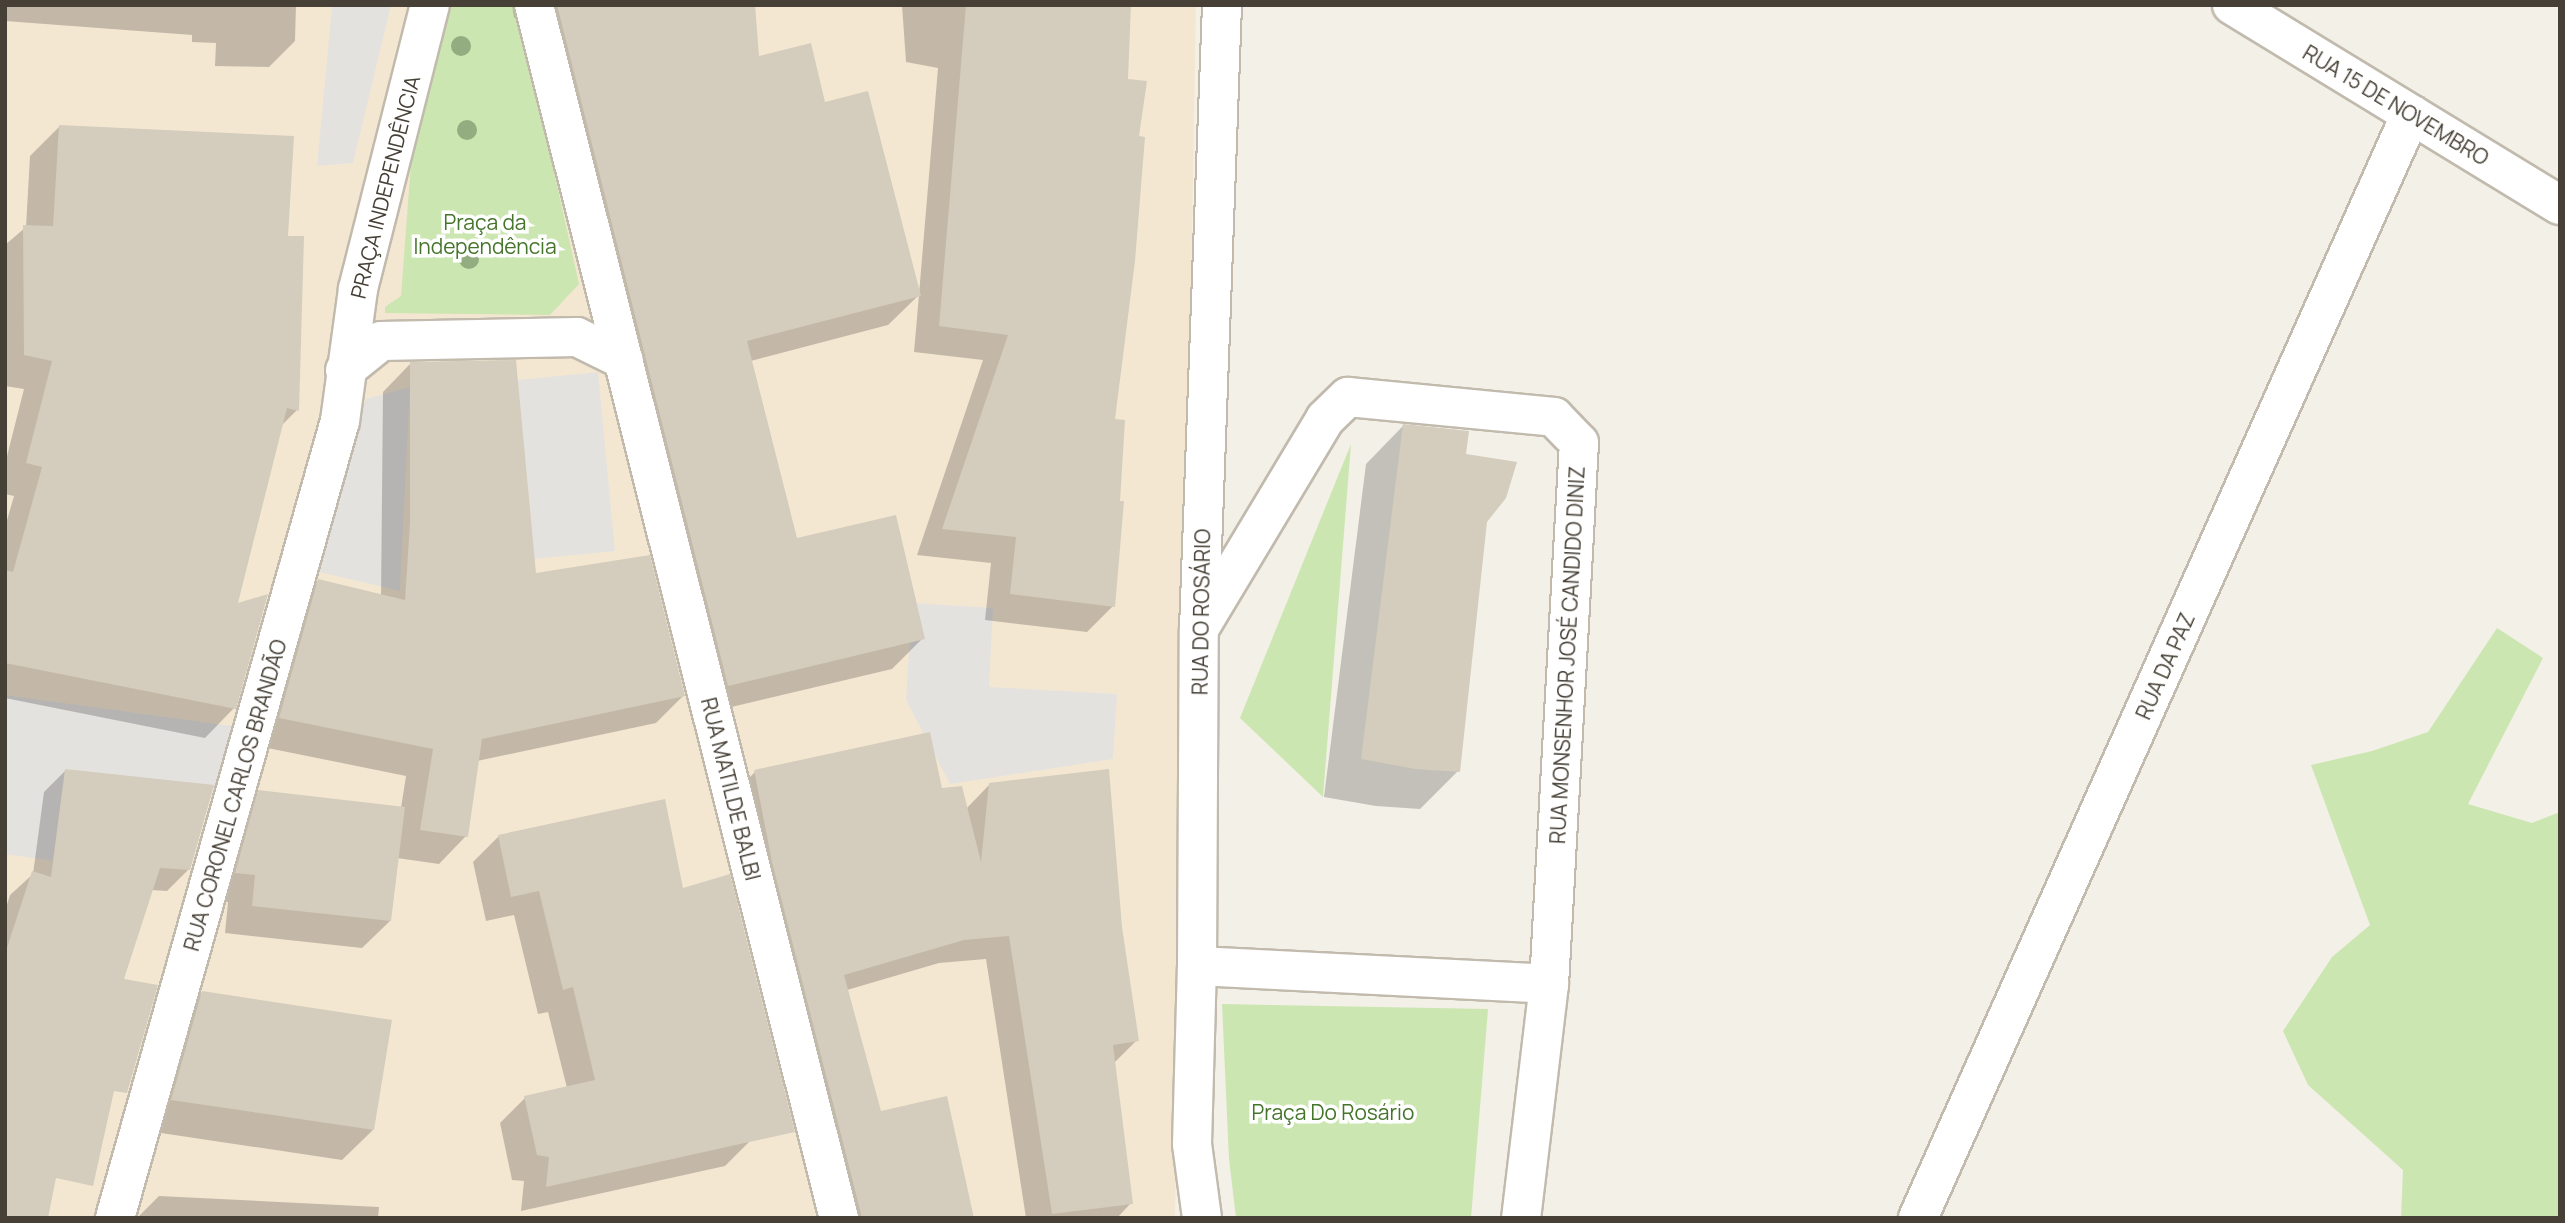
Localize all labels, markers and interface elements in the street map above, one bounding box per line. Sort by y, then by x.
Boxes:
street label: RUA 15 DE NOVEMBRO [2299,40,2493,170]
street label: PRAÇA INDEPENDÊNCIA [345,73,425,301]
park label: Praça da Independência [413,209,557,259]
street label: RUA MONSENHOR JOSÉ CANDIDO DINIZ [1545,465,1589,845]
street label: RUA DO ROSÁRIO [1187,529,1215,695]
street label: RUA DA PAZ [2130,609,2200,723]
street label: RUA CORONEL CARLOS BRANDÃO [178,636,292,954]
street label: RUA MATILDE BALBI [696,695,766,883]
park label: Praça Do Rosário [1252,1099,1414,1125]

